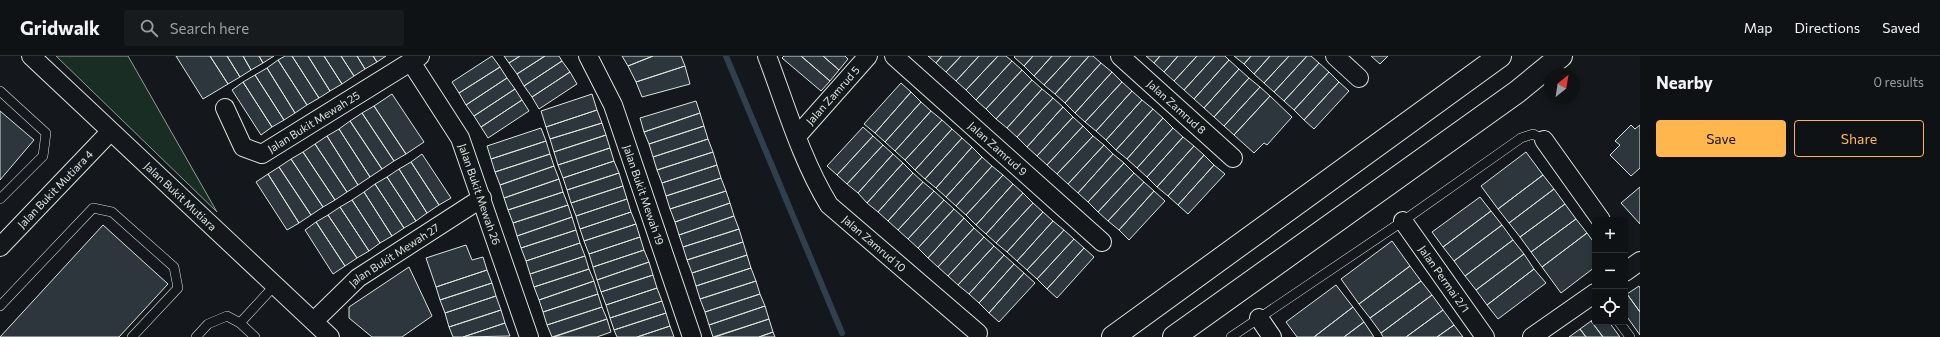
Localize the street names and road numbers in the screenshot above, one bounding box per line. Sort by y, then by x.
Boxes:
street label: Jalan Zamrud 5 [803,63,862,128]
street label: Jalan Zamrud 8 [1144,77,1209,137]
street label: Jalan Bukit Mewah 25 [265,88,362,156]
street label: Jalan Zamrud 9 [965,119,1030,178]
street label: Jalan Bukit Mewah 26 [455,142,504,247]
street label: Jalan Bukit Mewah 19 [620,143,667,247]
street label: Jalan Bukit Mutiara 4 [15,147,96,231]
street label: Jalan Bukit Mutiara [141,159,220,233]
street label: Jalan Zamrud 10 [839,212,909,274]
street label: Jalan Bukit Mewah 27 [346,220,441,290]
street label: Jalan Permai 2/1 [1415,243,1472,315]

